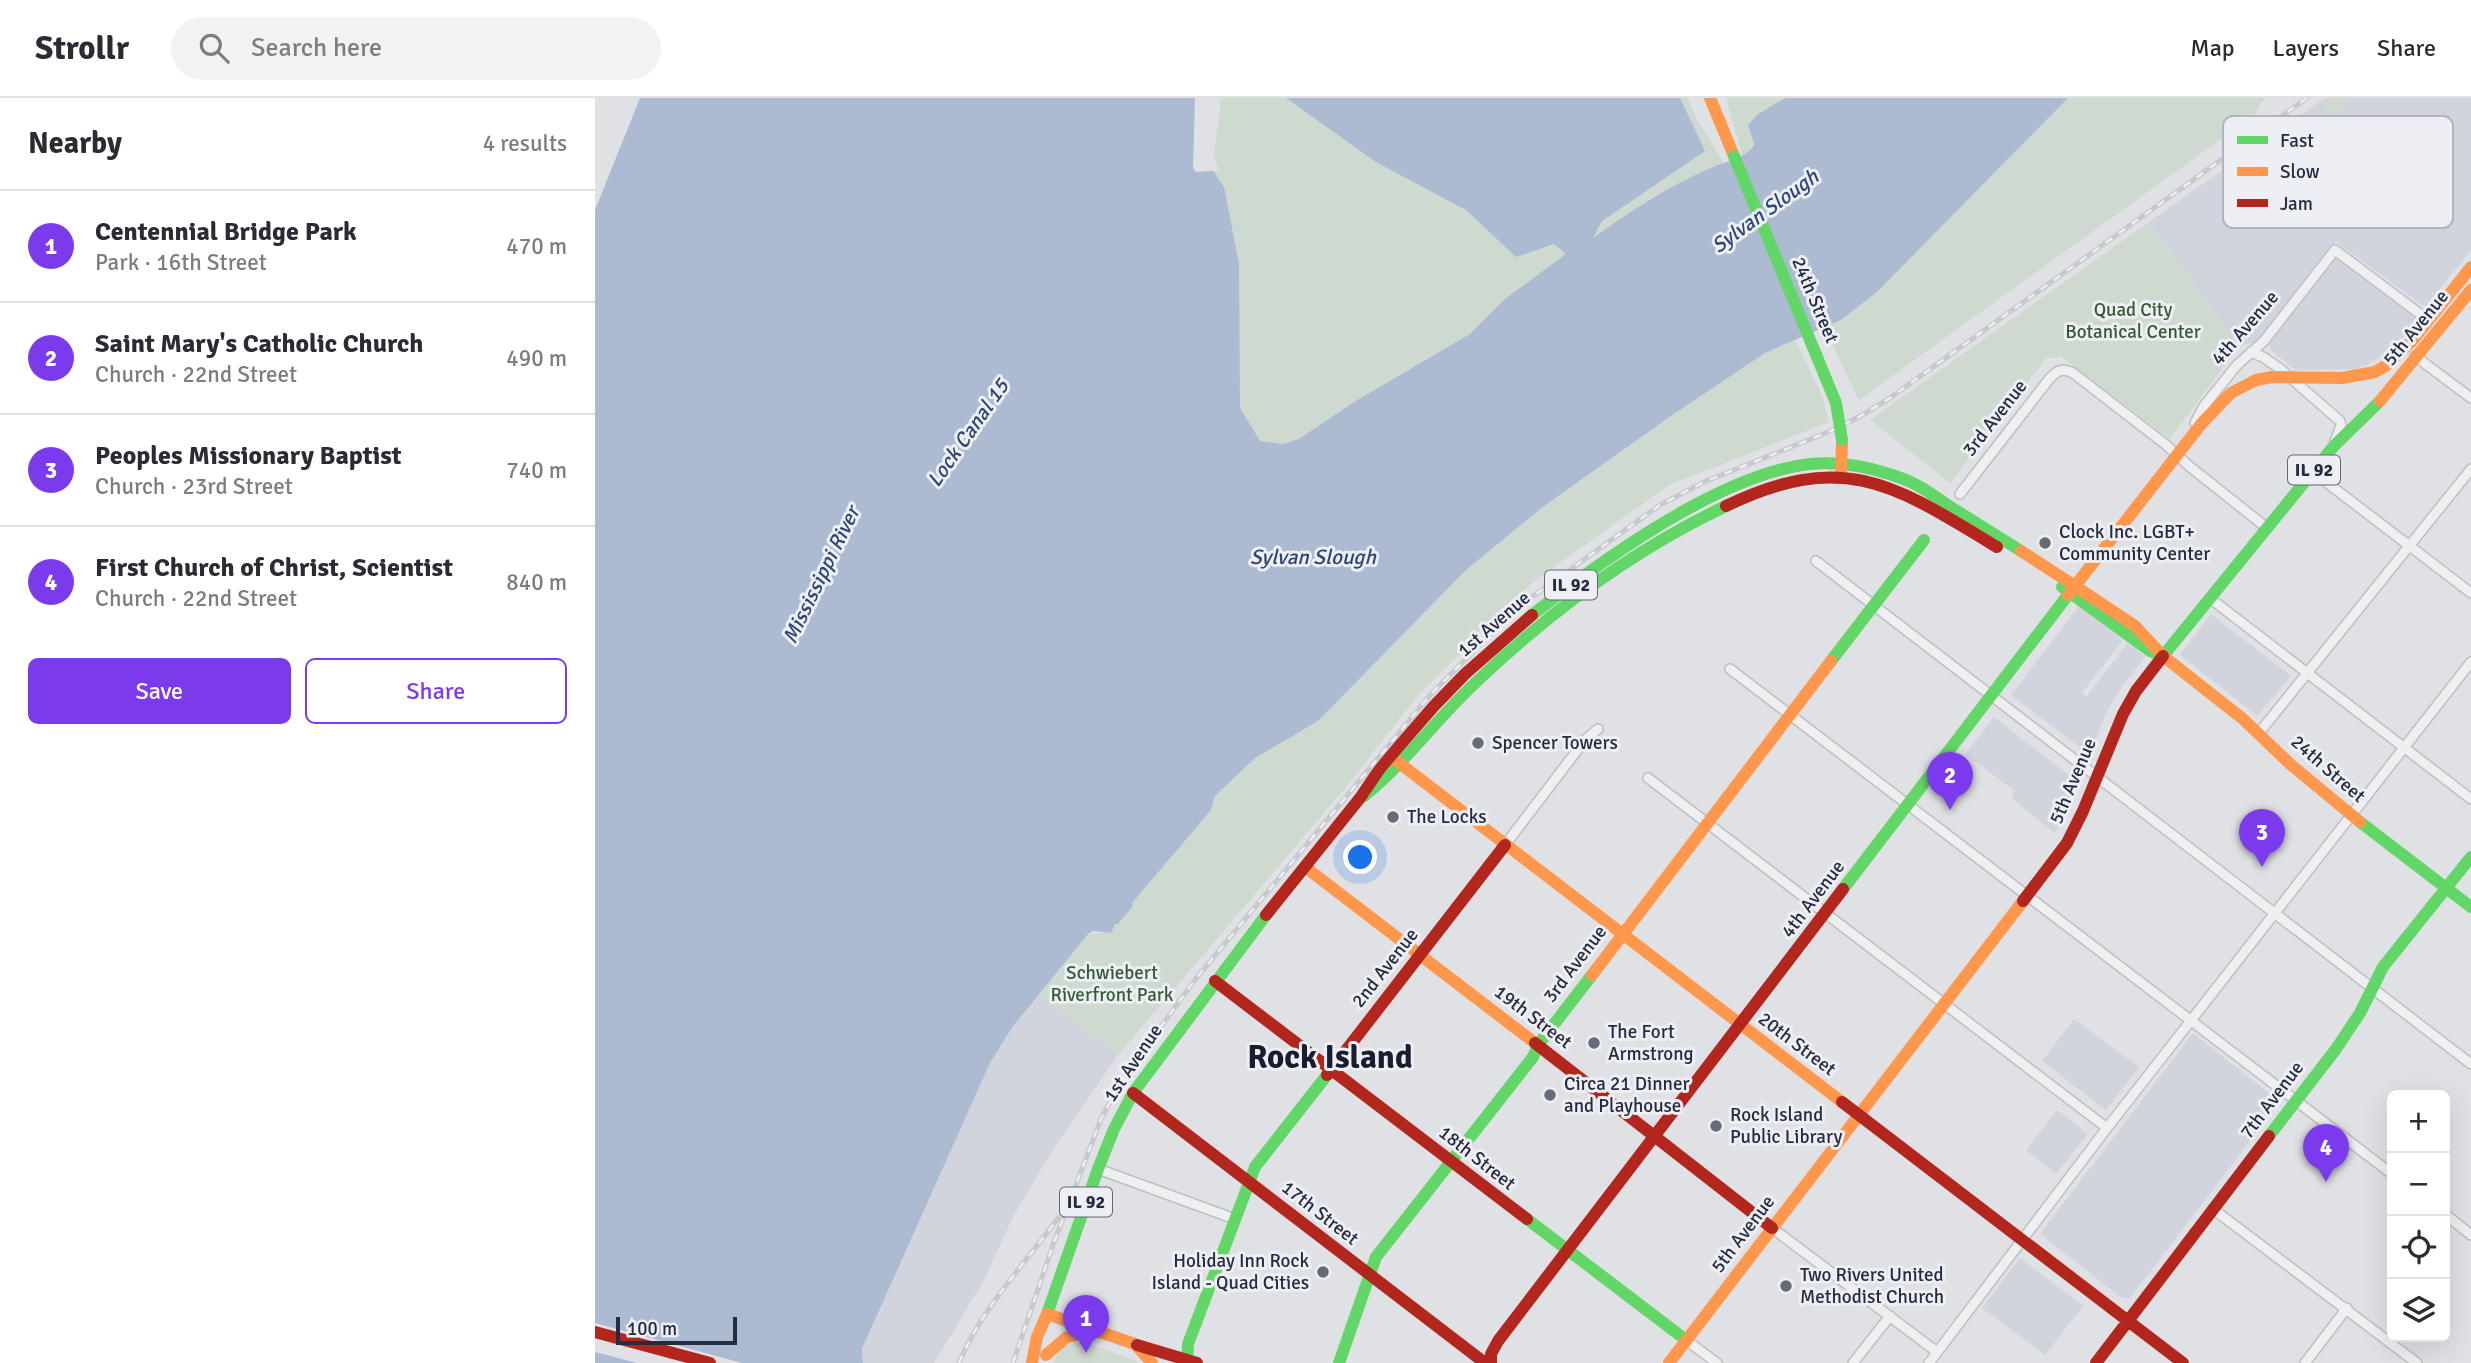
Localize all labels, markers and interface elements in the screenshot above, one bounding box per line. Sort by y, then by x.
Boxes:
search box [171,17,661,80]
text: Strollr [35,28,129,69]
icon: search [195,29,233,67]
text: Search here [251,32,382,64]
text: Map [2190,33,2235,63]
text: Layers [2273,33,2339,63]
text: Share [2377,33,2436,63]
legend [2223,116,2453,228]
text: Nearby [28,125,122,162]
text: 4 results [483,129,567,158]
text: Fast [2280,129,2314,153]
text: Slow [2280,160,2320,184]
water label: Sylvan Slough [1706,163,1824,258]
text: Jam [2280,192,2313,216]
text: Centennial Bridge Park [95,216,357,248]
text: 1 [45,232,57,261]
text: 470 m [506,232,567,261]
text: Park · 16th Street [95,248,267,277]
street label: 24th Street [1786,253,1844,347]
street label: 5th Avenue [2378,285,2454,371]
street label: 4th Avenue [2206,286,2284,370]
park label: Quad City Botanical Center [2065,298,2201,344]
text: Saint Mary's Catholic Church [95,328,423,360]
text: 2 [45,344,57,373]
text: 490 m [506,344,567,373]
text: Church · 22nd Street [95,360,297,389]
water label: Lock Canal 15 [921,373,1015,492]
street label: 3rd Avenue [1958,375,2032,461]
text: Peoples Missionary Baptist [95,440,402,472]
text: 3 [45,456,57,485]
text: 740 m [506,456,567,485]
road number: IL 92 [2288,456,2340,484]
text: Church · 23rd Street [95,472,293,501]
water label: Mississippi River [777,499,867,648]
place label: Clock Inc. LGBT+ Community Center [2059,520,2210,566]
marker: Clock Inc. LGBT+ Community Center [2037,535,2053,551]
water label: Sylvan Slough [1250,544,1376,570]
text: First Church of Christ, Scientist [95,552,453,584]
text: 4 [45,568,57,597]
text: 840 m [506,568,567,597]
road number: IL 92 [1545,570,1597,600]
text: Church · 22nd Street [95,584,297,613]
street label: 1st Avenue [1453,586,1535,662]
button: Save [28,658,291,724]
button: Share [305,658,567,724]
street label: 24th Street [2286,730,2371,808]
place label: Spencer Towers [1492,731,1618,755]
street label: 5th Avenue [2044,734,2102,828]
marker: Spencer Towers [1470,735,1486,751]
pin: 2 [1927,752,1973,810]
place label: The Locks [1407,805,1487,829]
marker: The Locks [1385,809,1401,825]
pin: 3 [2239,809,2285,867]
your location [1343,840,1377,874]
street label: 4th Avenue [1776,855,1850,943]
street label: 3rd Avenue [1538,921,1612,1007]
street label: 2nd Avenue [1347,923,1423,1013]
park label: Schwiebert Riverfront Park [1051,961,1174,1007]
street label: 19th Street [1489,980,1577,1054]
street label: 20th Street [1753,1007,1841,1081]
street label: 1st Avenue [1098,1019,1168,1107]
place label: The Fort Armstrong [1608,1020,1694,1066]
marker: The Fort Armstrong [1586,1035,1602,1051]
district label: Rock Island [1247,1037,1413,1078]
street label: 7th Avenue [2235,1056,2309,1144]
place label: Circa 21 Dinner and Playhouse [1564,1072,1689,1118]
marker: Circa 21 Dinner and Playhouse [1542,1087,1558,1103]
map controls [2387,1090,2450,1342]
button: + [2387,1090,2450,1153]
place label: Rock Island Public Library [1730,1103,1842,1149]
marker: Rock Island Public Library [1708,1118,1724,1134]
street label: 18th Street [1434,1120,1521,1196]
pin: 4 [2303,1124,2349,1182]
button: − [2387,1153,2450,1216]
street label: 17th Street [1277,1175,1364,1251]
road number: IL 92 [1060,1188,1112,1217]
street label: 5th Avenue [1706,1190,1780,1278]
button: locate [2387,1216,2450,1279]
place label: Holiday Inn Rock Island - Quad Cities [1152,1249,1309,1295]
place label: Two Rivers United Methodist Church [1800,1263,1944,1309]
marker: Holiday Inn Rock Island - Quad Cities [1315,1264,1331,1280]
marker: Two Rivers United Methodist Church [1778,1278,1794,1294]
button: layers [2387,1279,2450,1342]
pin: 1 [1063,1295,1109,1353]
scale bar [616,1314,737,1346]
text: 100 m [627,1317,677,1341]

